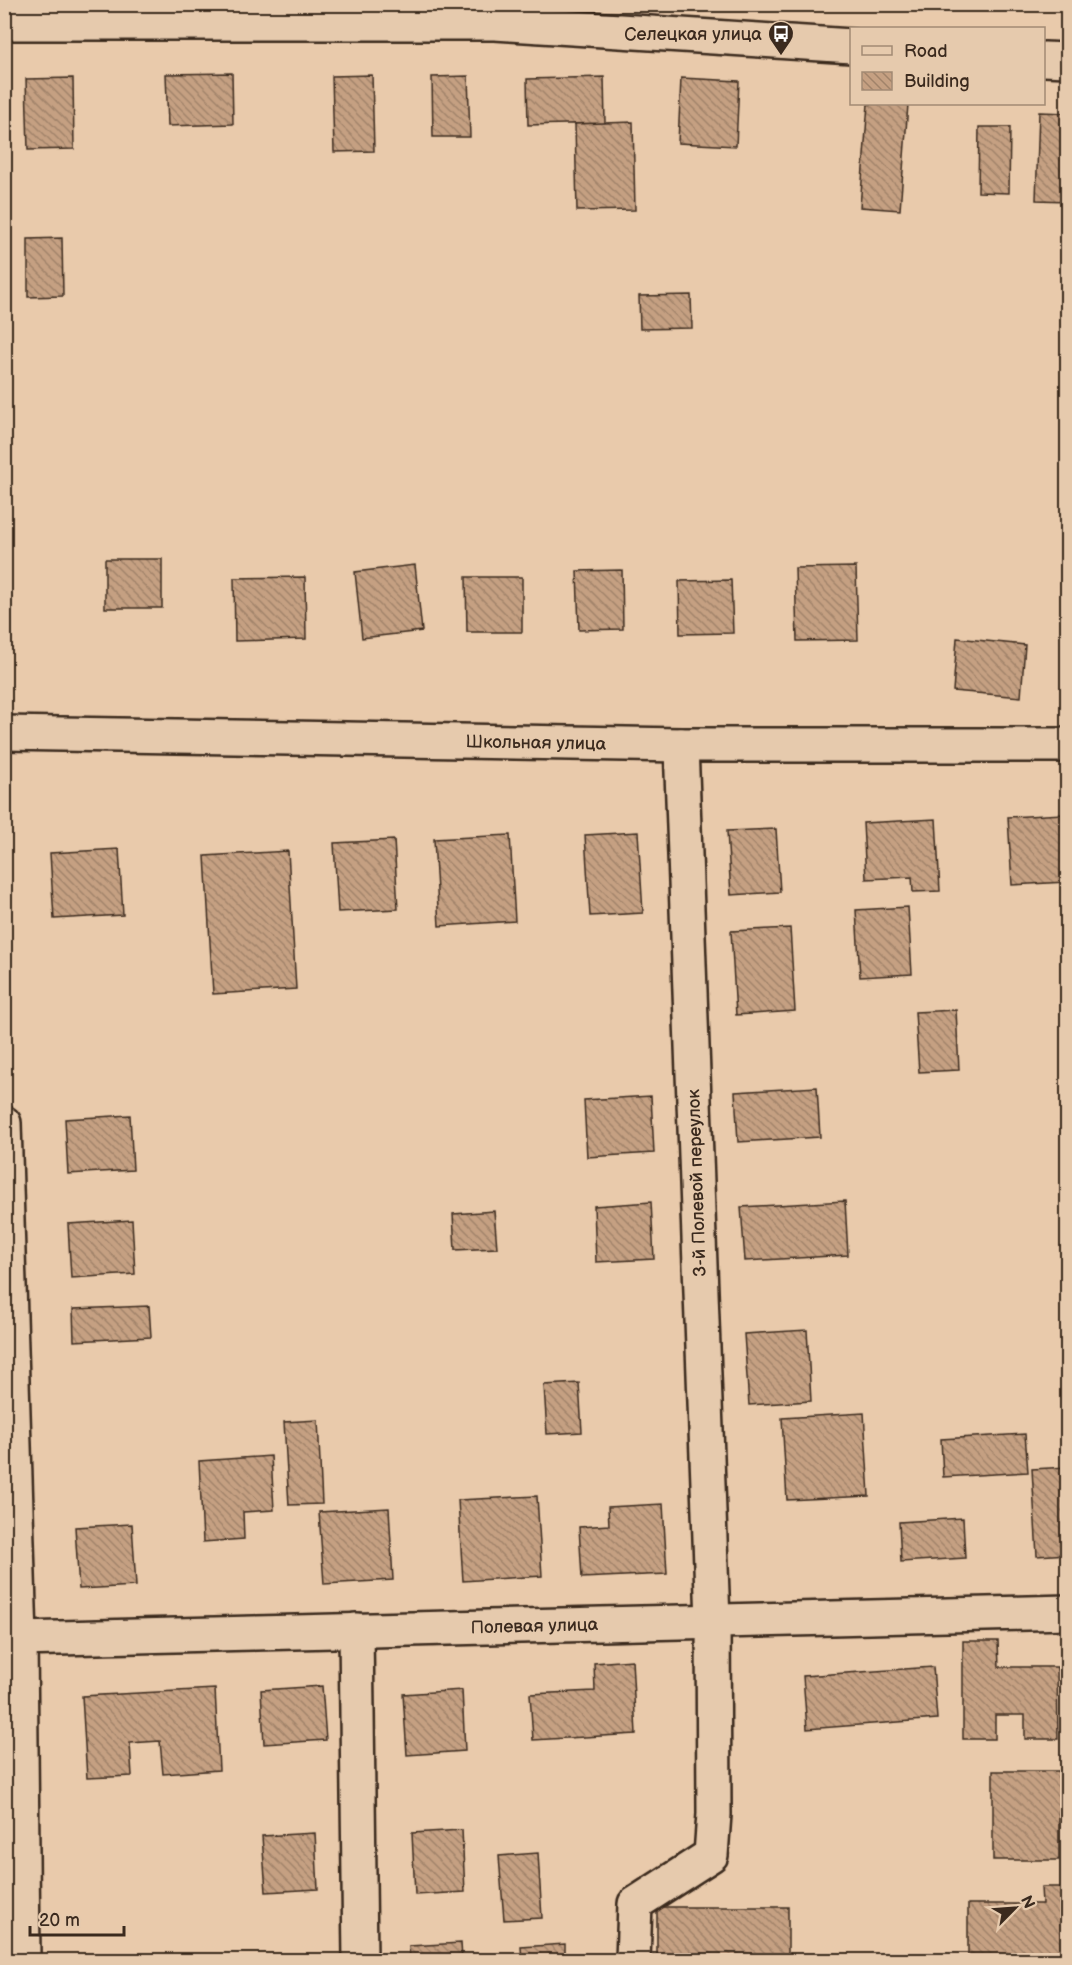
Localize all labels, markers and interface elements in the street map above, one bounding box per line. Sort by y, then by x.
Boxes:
bus stop icon: Селецкая улица [766,19,796,57]
place label: Селецкая улица [624,24,762,45]
legend [850,27,1045,105]
text: Road [904,41,948,62]
text: Building [904,71,970,92]
street label: Школьная улица [465,731,607,754]
street label: 3-й Полевой переулок [683,1088,711,1277]
street label: Полевая улица [470,1614,599,1638]
north arrow [985,1878,1045,1938]
text: N [1016,1893,1038,1912]
scale bar [30,1899,124,1937]
text: 20 m [39,1910,80,1931]

